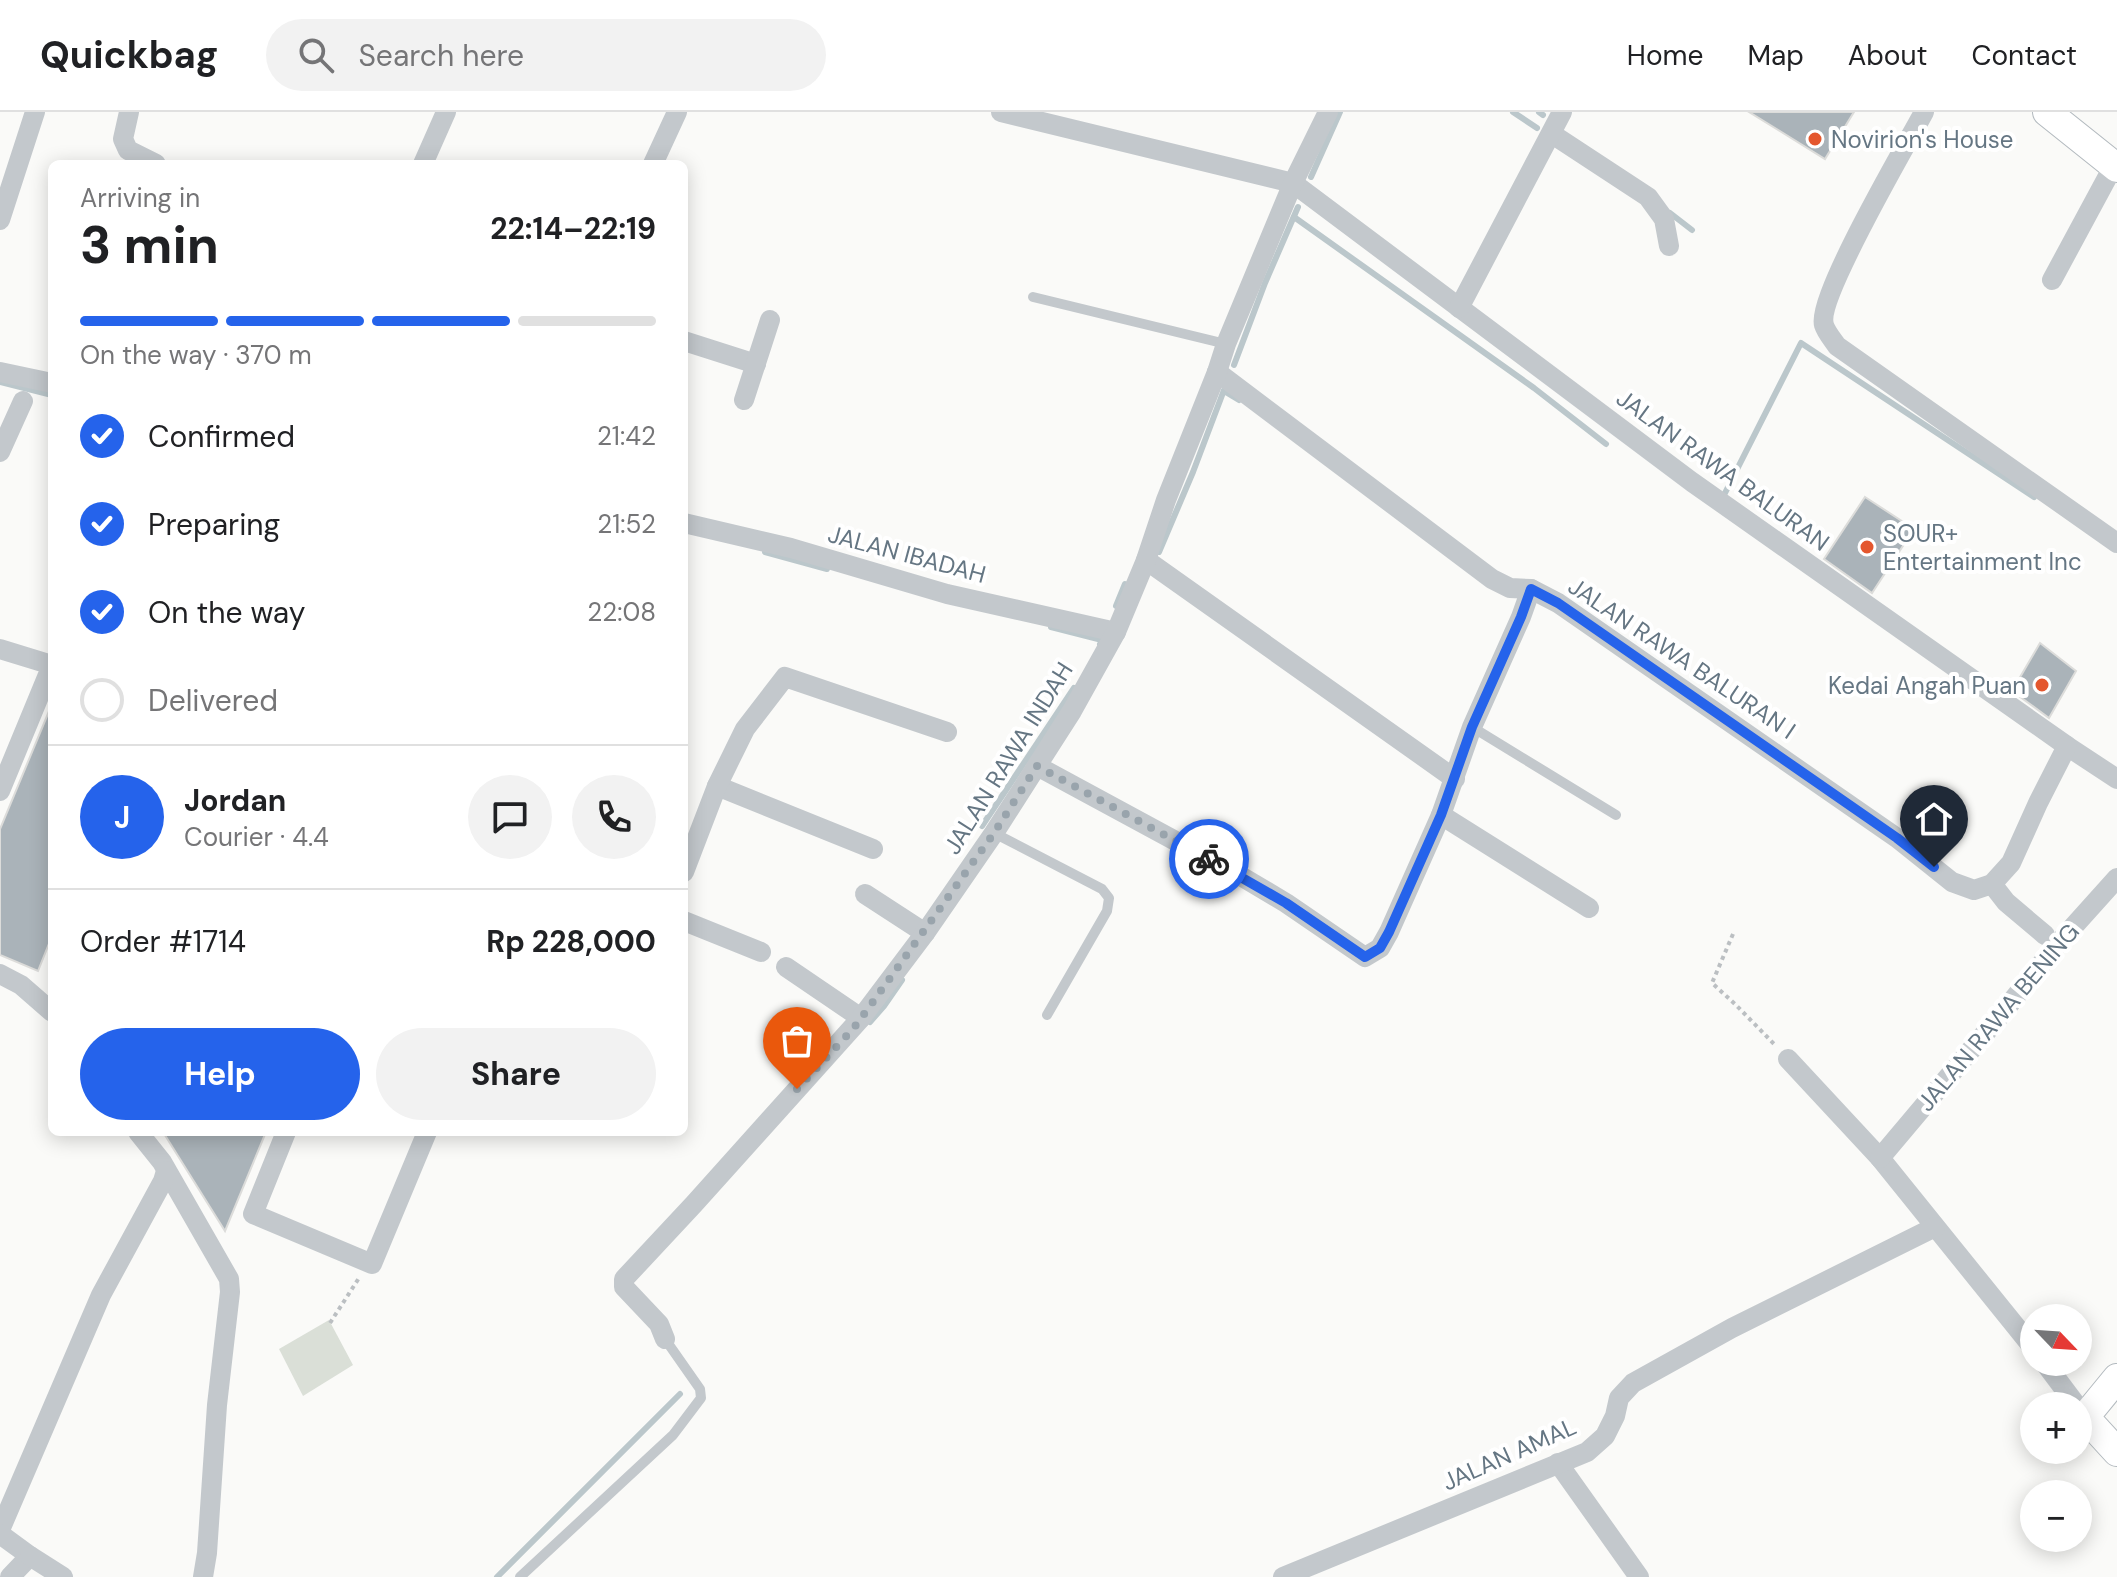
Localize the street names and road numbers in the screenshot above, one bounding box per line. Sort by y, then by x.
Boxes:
street label: JALAN RAWA BALURAN [1610,382,1836,558]
street label: JALAN IBADAH [825,518,989,590]
street label: JALAN RAWA BALURAN I [1562,570,1802,746]
street label: JALAN RAWA INDAH [936,656,1080,860]
street label: JALAN RAWA BENING [1910,917,2086,1117]
street label: JALAN AMAL [1437,1411,1581,1497]

